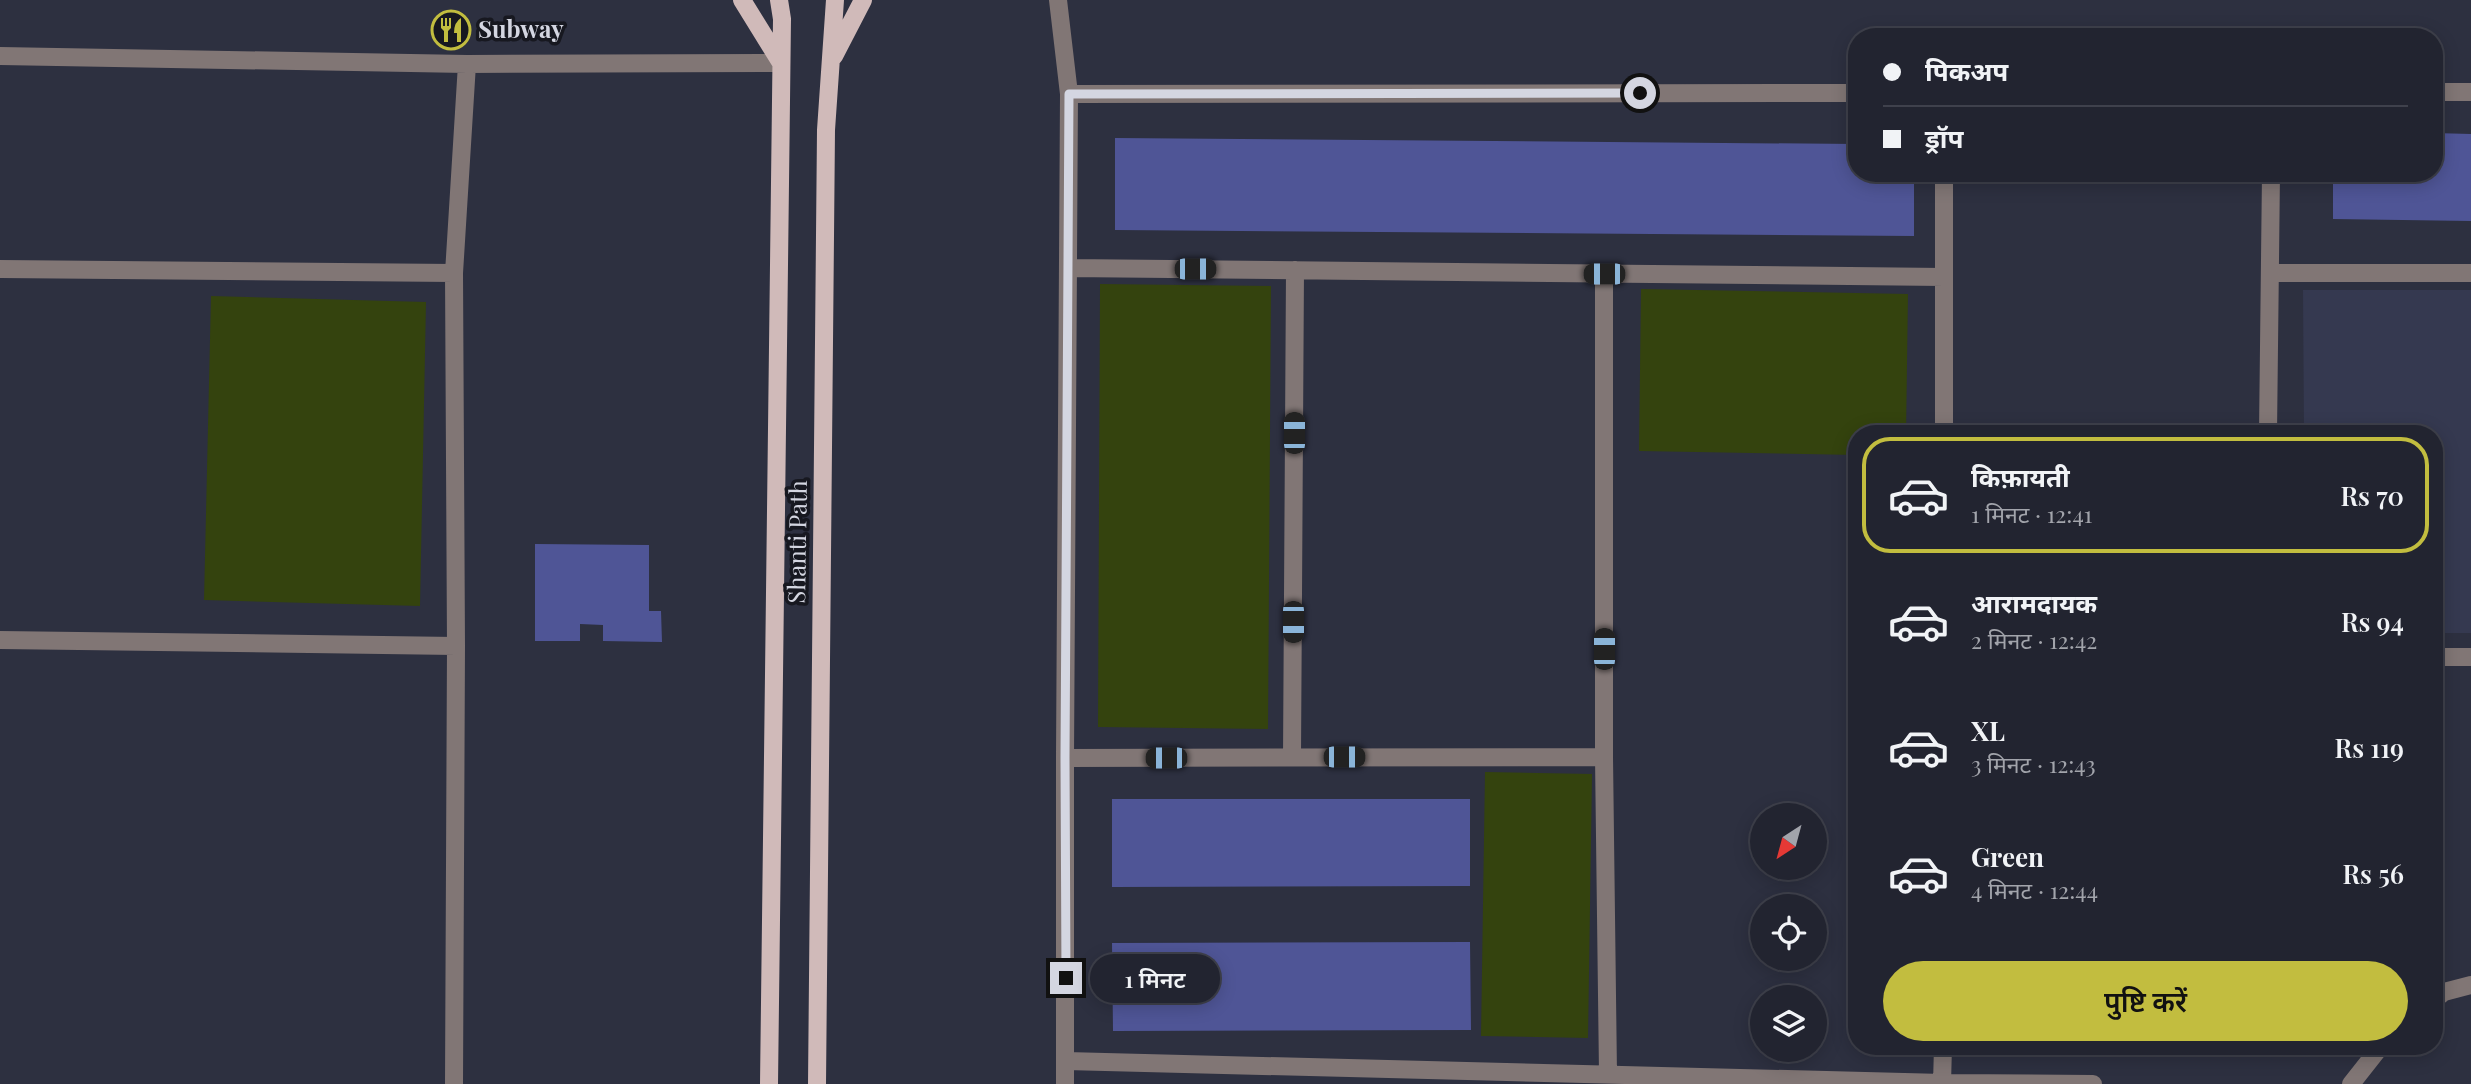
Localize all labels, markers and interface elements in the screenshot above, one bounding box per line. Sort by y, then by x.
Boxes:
restaurant icon: Subway [430,9,472,51]
place label: Subway [478,12,564,44]
text: पिकअप [1925,53,2008,88]
route start [1624,77,1656,109]
text: ड्रॉप [1925,120,1963,155]
car [1175,259,1217,280]
car [1584,264,1626,285]
car [1284,412,1305,454]
text: किफ़ायती [1971,459,2070,494]
icon: car [1887,464,1950,527]
text: Rs 70 [2341,478,2404,513]
street label: Shanti Path [779,480,813,604]
text: 1 मिनट · 12:41 [1971,498,2092,529]
text: आरामदायक [1971,585,2097,620]
icon: car [1887,590,1950,653]
car [1283,601,1304,643]
text: Rs 94 [2341,604,2404,639]
text: 2 मिनट · 12:42 [1971,624,2097,655]
car [1594,628,1615,670]
text: XL [1971,713,2005,748]
icon: car [1887,716,1950,779]
text: Rs 119 [2335,730,2404,765]
car [1324,747,1366,768]
car [1146,748,1188,769]
text: 3 मिनट · 12:43 [1971,748,2096,779]
north arrow [1750,803,1827,880]
map controls [1750,803,1827,1062]
text: Green [1971,839,2044,874]
icon: car [1887,842,1950,905]
text: Rs 56 [2343,856,2404,891]
text: 4 मिनट · 12:44 [1971,874,2098,905]
button: locate [1750,894,1827,971]
callout: 1 मिनट [1090,954,1220,1002]
button: पुष्टि करें [1883,961,2408,1041]
route end [1050,962,1082,994]
text: 1 मिनट [1125,963,1185,994]
button: layers [1750,985,1827,1062]

